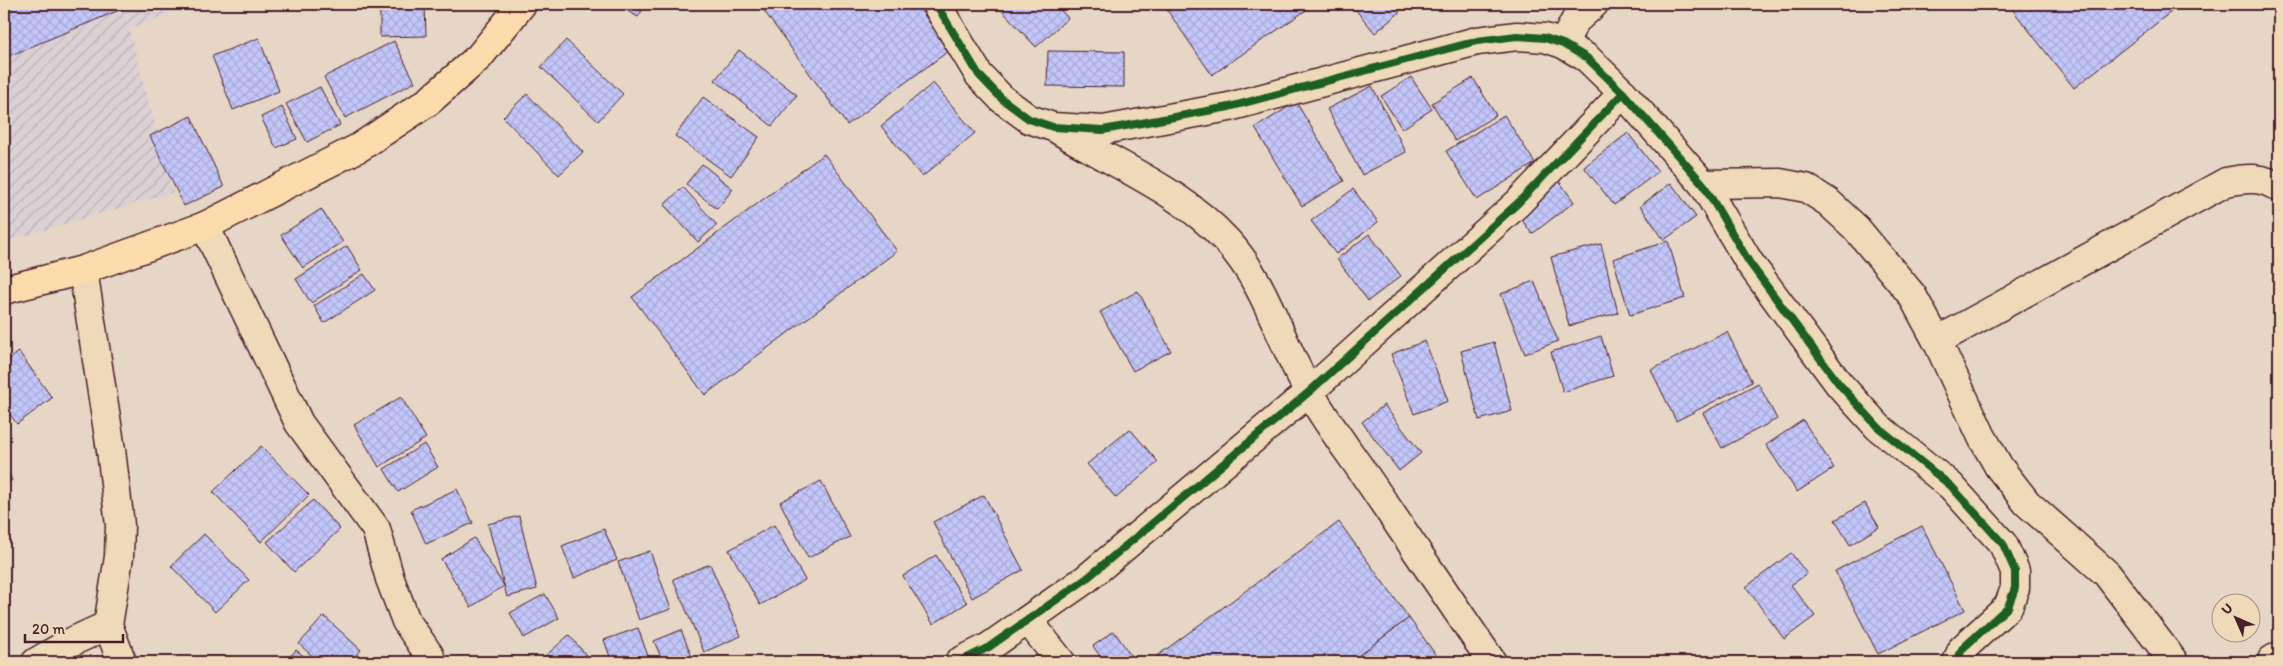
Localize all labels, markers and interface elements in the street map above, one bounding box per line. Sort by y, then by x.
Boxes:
north arrow [2210,594,2260,644]
text: U [2218,600,2236,618]
scale bar [25,611,122,643]
text: 20 m [32,620,66,638]

